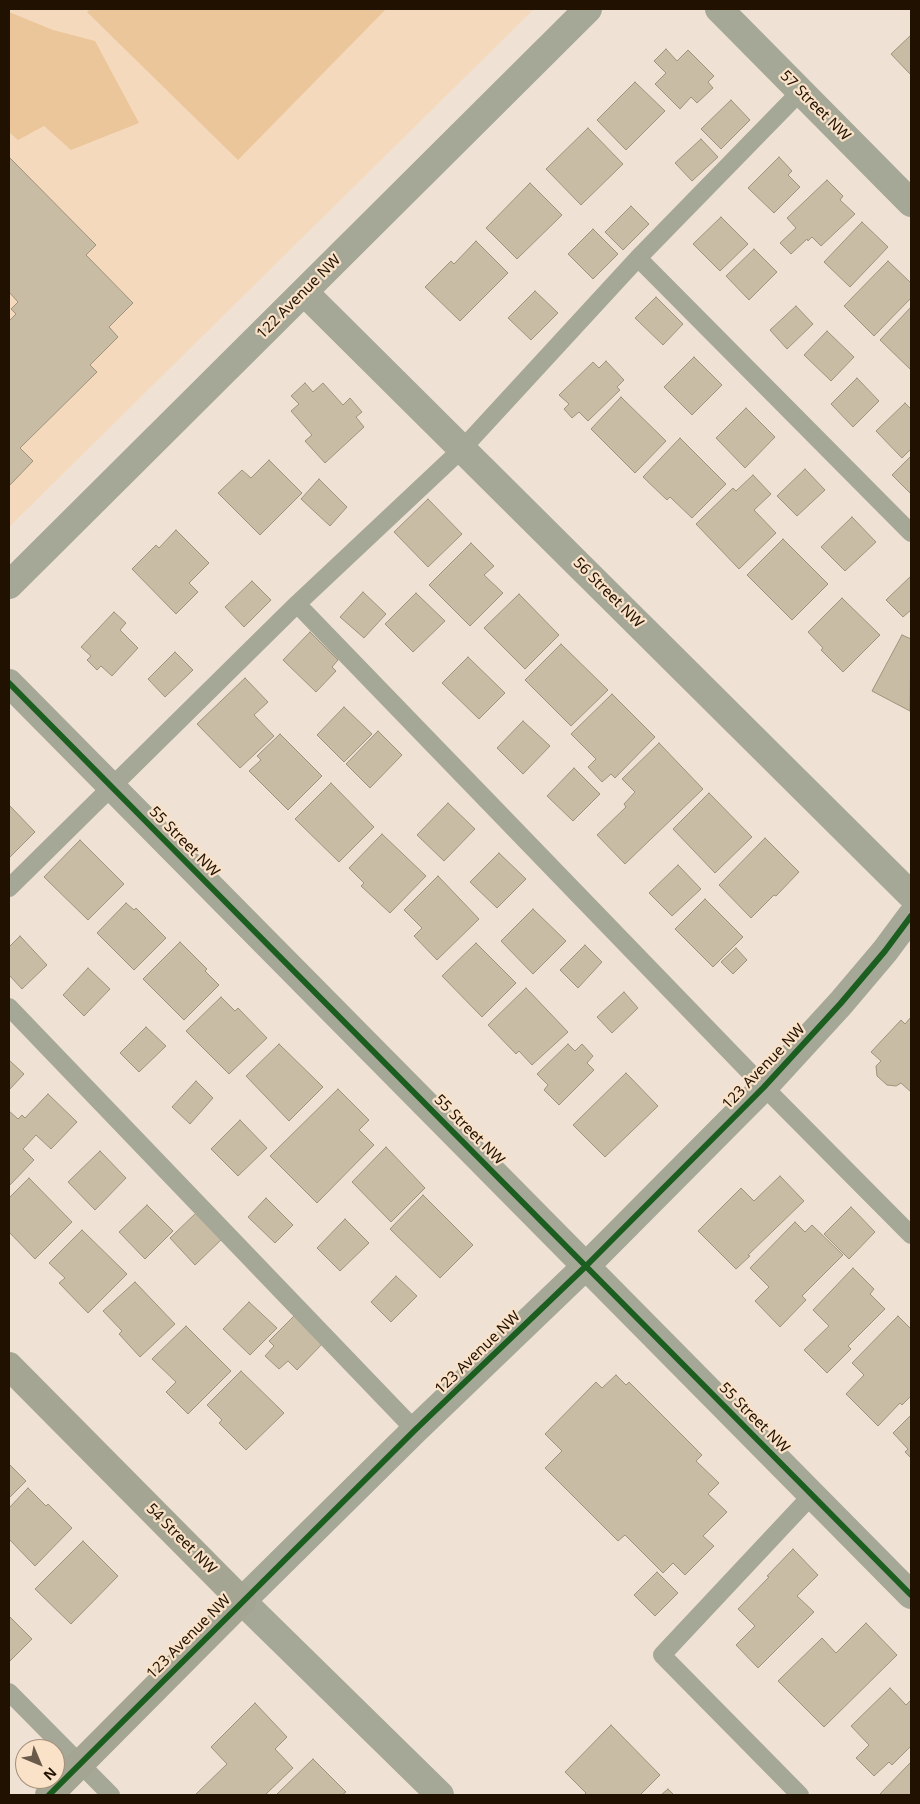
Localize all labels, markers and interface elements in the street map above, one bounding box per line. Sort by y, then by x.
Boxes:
street label: 57 Street NW [776,67,854,145]
street label: 122 Avenue NW [253,251,345,343]
street label: 56 Street NW [569,554,647,632]
street label: 55 Street NW [145,803,223,881]
street label: 123 Avenue NW [719,1021,809,1113]
street label: 55 Street NW [430,1091,508,1169]
street label: 123 Avenue NW [432,1308,524,1398]
street label: 55 Street NW [715,1379,793,1457]
street label: 54 Street NW [142,1500,220,1578]
street label: 123 Avenue NW [143,1591,235,1683]
north arrow [15,1739,65,1789]
text: N [40,1764,61,1785]

